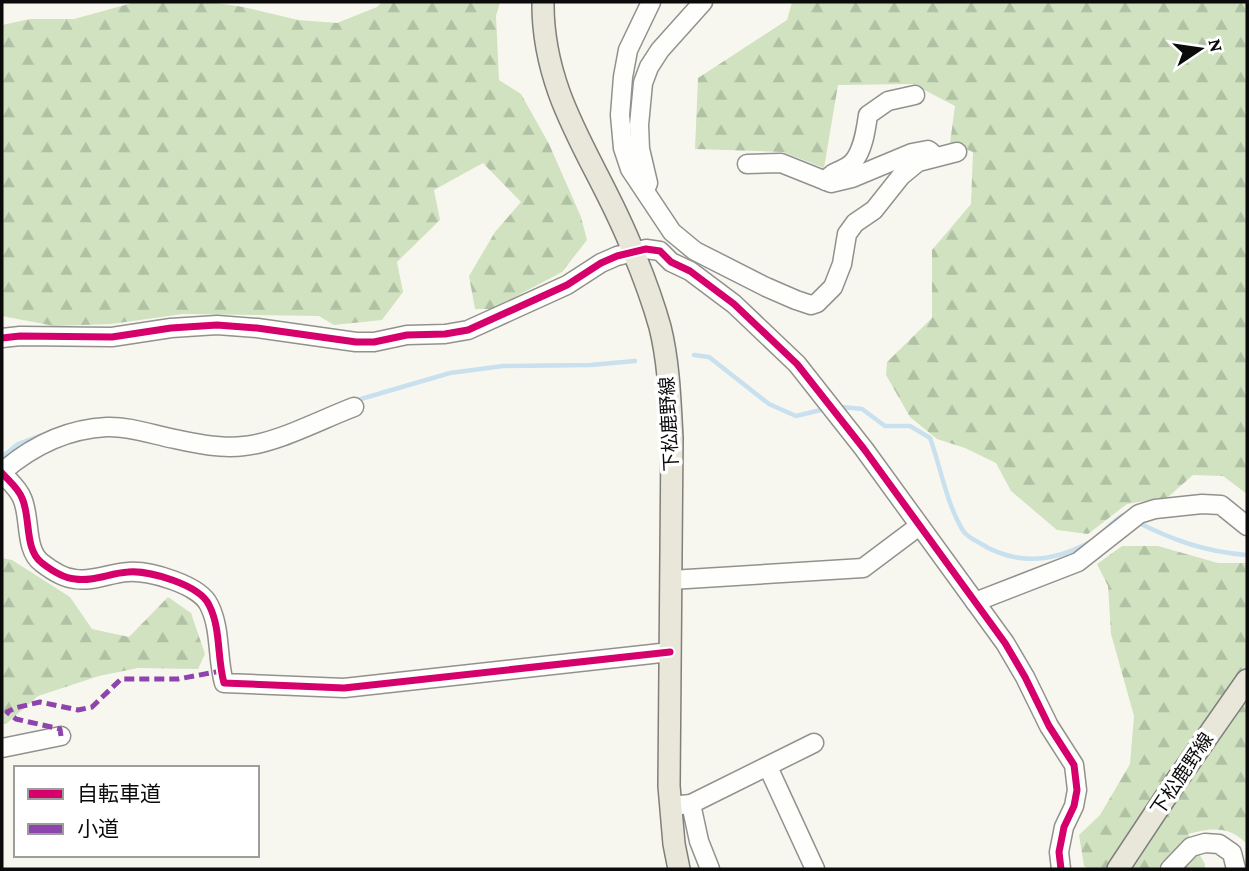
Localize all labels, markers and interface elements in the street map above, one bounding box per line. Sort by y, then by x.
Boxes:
north arrow [1165,14,1235,84]
text: N [1204,37,1228,54]
street label: 下松鹿野線 [656,376,682,472]
street label: 下松鹿野線 [1147,729,1217,819]
legend [14,766,259,857]
text: 自転車道 [77,782,161,806]
text: 小道 [77,817,119,841]

